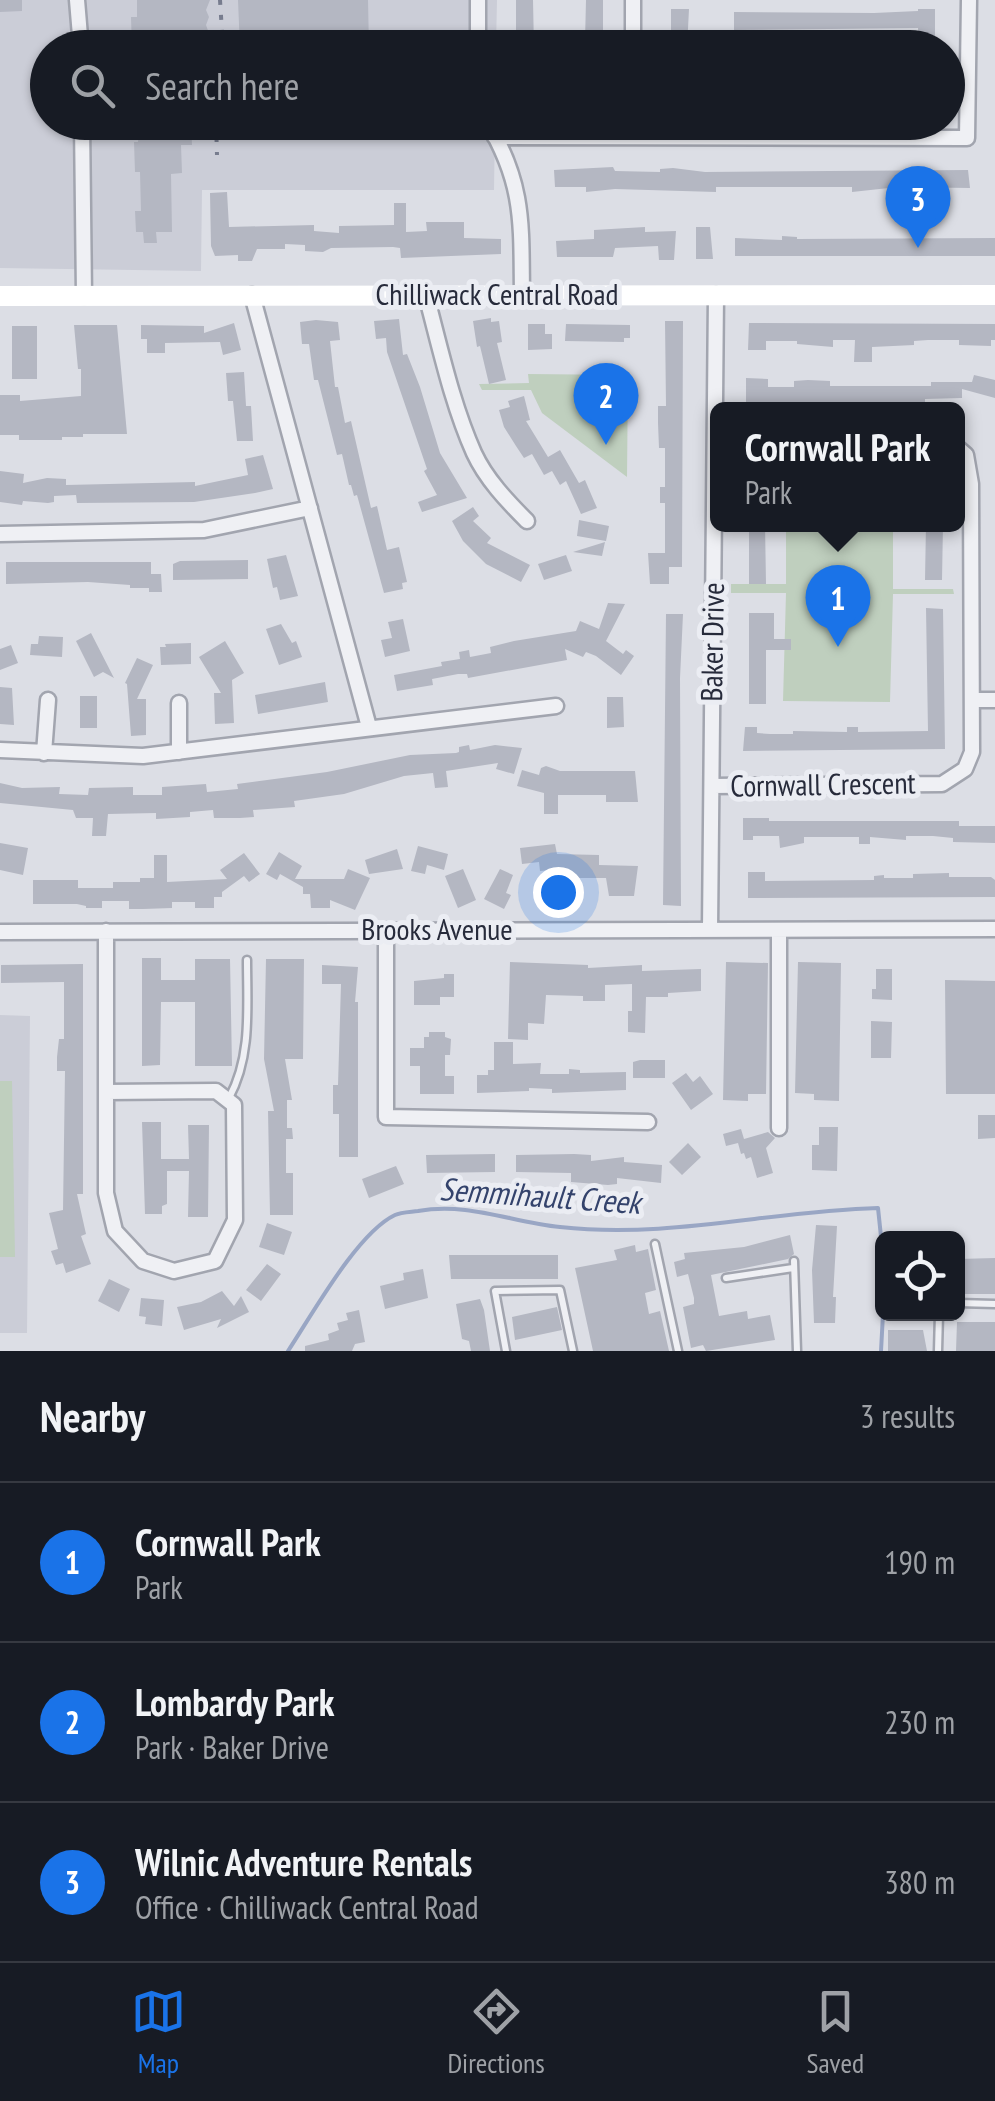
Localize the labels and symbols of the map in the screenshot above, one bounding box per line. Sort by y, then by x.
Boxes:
pin: 3 [886,166,950,248]
street label: Chilliwack Central Road [375,274,619,313]
pin: 2 [574,362,638,445]
pin: 1 [806,564,870,647]
street label: Baker Drive [691,582,732,702]
street label: Cornwall Crescent [730,762,917,805]
your location [533,867,584,918]
street label: Brooks Avenue [361,909,513,948]
water label: Semmihault Creek [438,1167,645,1223]

